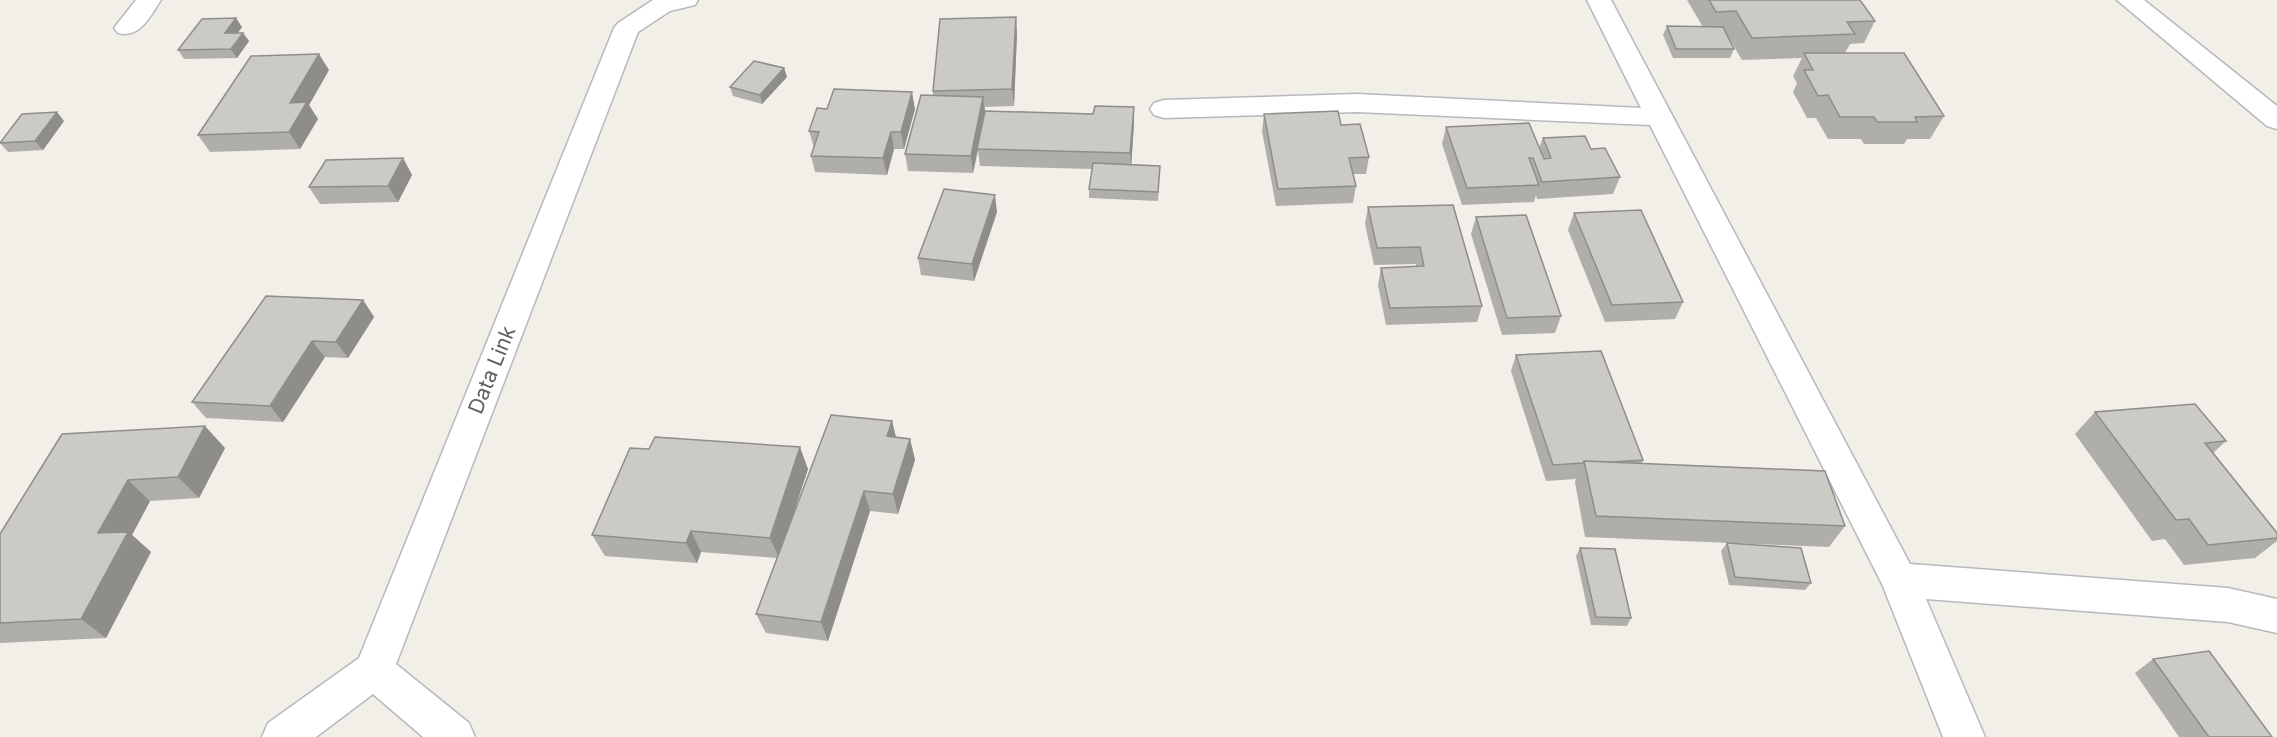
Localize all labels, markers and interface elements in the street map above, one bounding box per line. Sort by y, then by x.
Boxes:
street label: Data Link [463,322,521,417]

